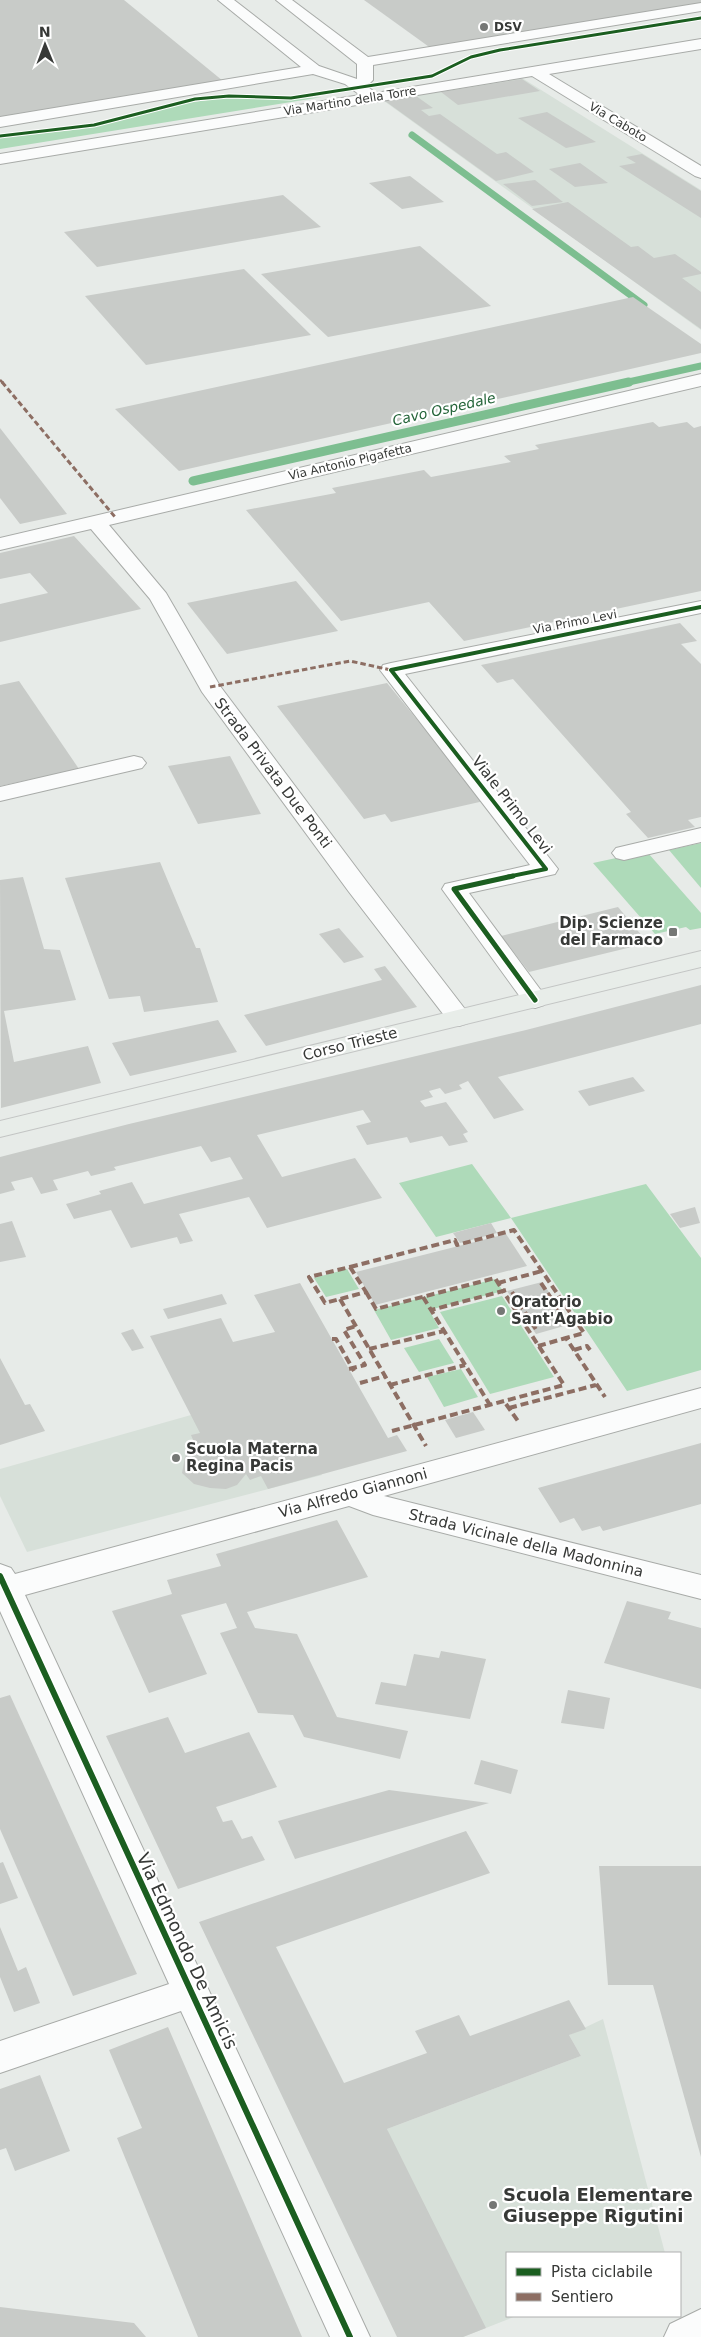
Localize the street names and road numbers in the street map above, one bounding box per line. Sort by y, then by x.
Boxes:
street label: Via Martino della Torre [283,84,417,118]
street label: Via Caboto [586,99,650,145]
street label: Via Antonio Pigafetta [287,441,413,483]
street label: Via Primo Levi [532,607,618,637]
street label: Strada Privata Due Ponti [211,694,335,852]
street label: Viale Primo Levi [468,752,556,858]
street label: Corso Trieste [301,1024,399,1064]
street label: Via Alfredo Giannoni [277,1464,429,1522]
street label: Strada Vicinale della Madonnina [407,1505,645,1581]
street label: Via Edmondo De Amicis [133,1849,242,2052]

